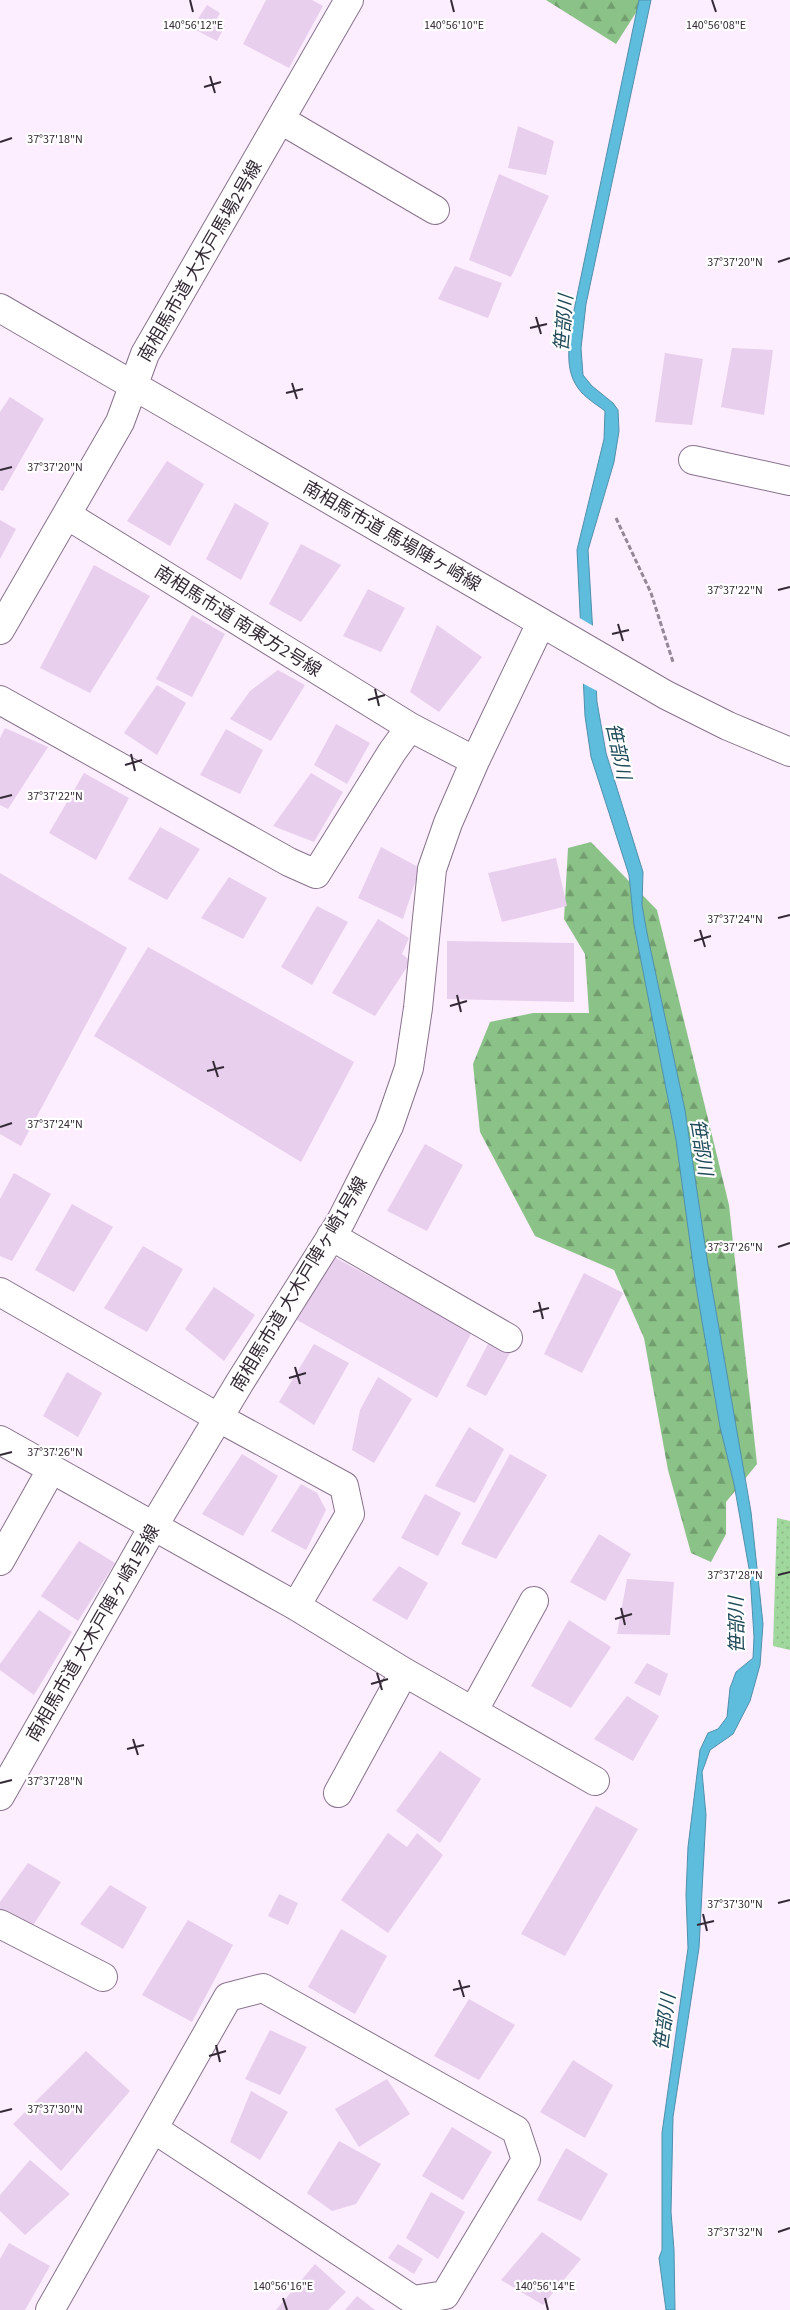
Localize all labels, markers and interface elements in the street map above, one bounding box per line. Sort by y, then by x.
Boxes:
text: 140°56'12"E [163,17,223,34]
text: 140°56'10"E [424,17,484,34]
text: 140°56'08"E [686,17,746,34]
text: 37°37'18"N [27,131,83,148]
street label: 南相馬市道 大木戸馬場2号線 [132,156,268,366]
text: 37°37'20"N [707,254,763,271]
water label: 笹部川 [549,292,581,353]
text: 37°37'20"N [27,459,83,476]
street label: 南相馬市道 馬場陣ヶ崎線 [298,475,485,598]
street label: 南相馬市道 南東方2号線 [149,560,326,683]
text: 37°37'22"N [707,582,763,599]
water label: 笹部川 [598,721,637,784]
text: 37°37'22"N [27,788,83,805]
text: 37°37'24"N [707,911,763,928]
text: 37°37'24"N [27,1116,83,1133]
water label: 笹部川 [683,1117,719,1179]
street label: 南相馬市道 大木戸陣ヶ崎1号線 [225,1172,374,1396]
text: 37°37'26"N [707,1239,763,1256]
text: 37°37'26"N [27,1444,83,1461]
street label: 南相馬市道 大木戸陣ヶ崎1号線 [21,1520,166,1746]
text: 37°37'28"N [707,1567,763,1584]
water label: 笹部川 [723,1594,751,1654]
text: 37°37'28"N [27,1773,83,1790]
text: 37°37'30"N [707,1896,763,1913]
water label: 笹部川 [648,1990,683,2052]
text: 37°37'30"N [27,2101,83,2118]
text: 37°37'32"N [707,2224,763,2241]
text: 140°56'16"E [253,2278,313,2295]
text: 140°56'14"E [515,2278,575,2295]

